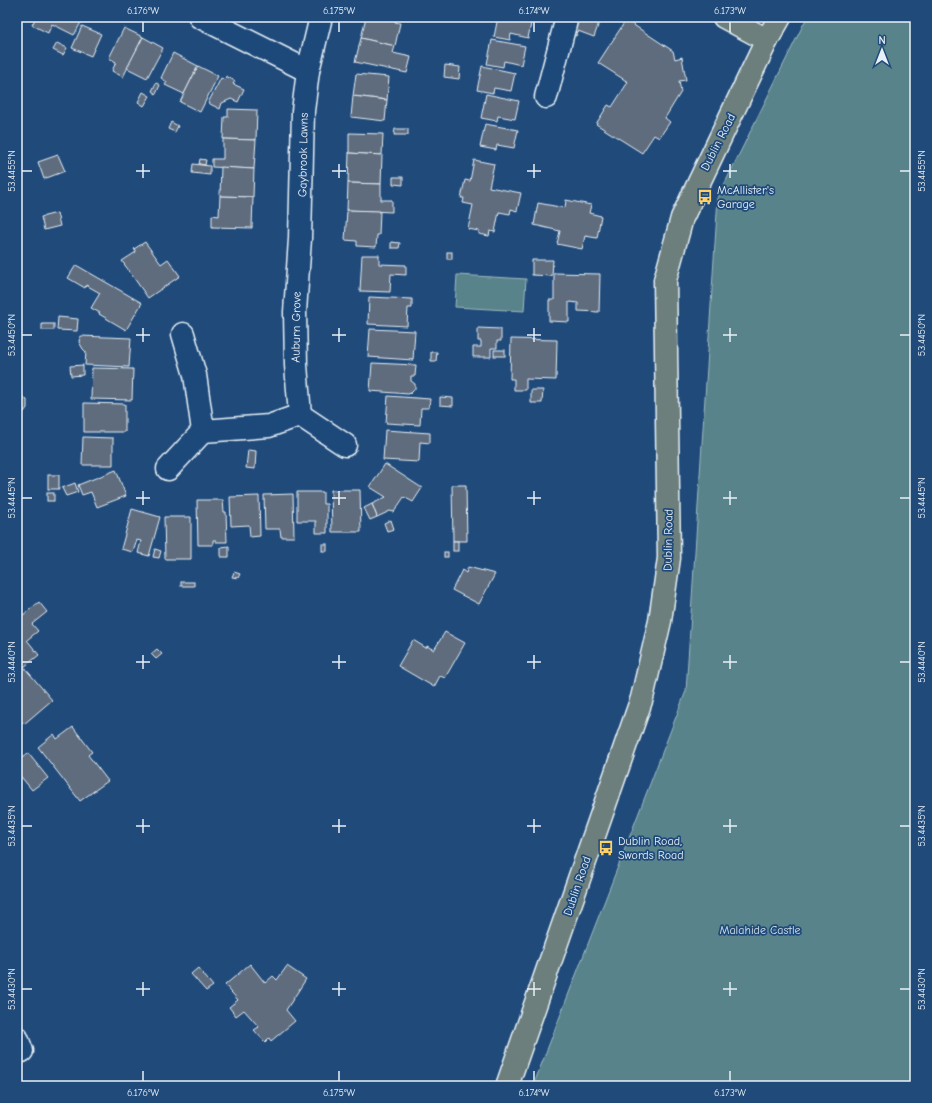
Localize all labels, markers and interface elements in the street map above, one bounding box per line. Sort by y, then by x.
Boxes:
text: 6.176°W [127,5,159,17]
text: 6.175°W [323,5,355,17]
text: 6.174°W [519,5,550,17]
text: 6.173°W [714,5,746,17]
north arrow [862,30,902,70]
text: N [878,34,886,47]
street label: Dublin Road [698,111,738,173]
street label: Gaybrook Lawns [295,113,311,197]
text: 53.4455°N [6,150,18,192]
text: 53.4455°N [916,150,928,192]
place label: McAllister's Garage [717,183,774,211]
bus stop icon: McAllister's Garage [696,188,714,206]
street label: Auburn Grove [288,291,304,363]
text: 53.4450°N [6,314,18,356]
text: 53.4450°N [916,314,928,356]
text: 53.4445°N [6,478,18,519]
text: 53.4445°N [916,478,928,519]
street label: Dublin Road [660,509,676,571]
text: 53.4440°N [6,641,18,683]
text: 53.4440°N [916,641,928,683]
text: 53.4435°N [6,805,18,847]
text: 53.4435°N [916,805,928,847]
place label: Dublin Road, Swords Road [618,834,684,862]
bus stop icon: Dublin Road, Swords Road [597,839,615,857]
street label: Dublin Road [560,854,594,918]
park label: Malahide Castle [719,923,801,937]
text: 53.4430°N [6,968,18,1010]
text: 53.4430°N [916,968,928,1010]
text: 6.176°W [127,1087,159,1099]
text: 6.175°W [323,1087,355,1099]
text: 6.174°W [519,1087,550,1099]
text: 6.173°W [714,1087,746,1099]

